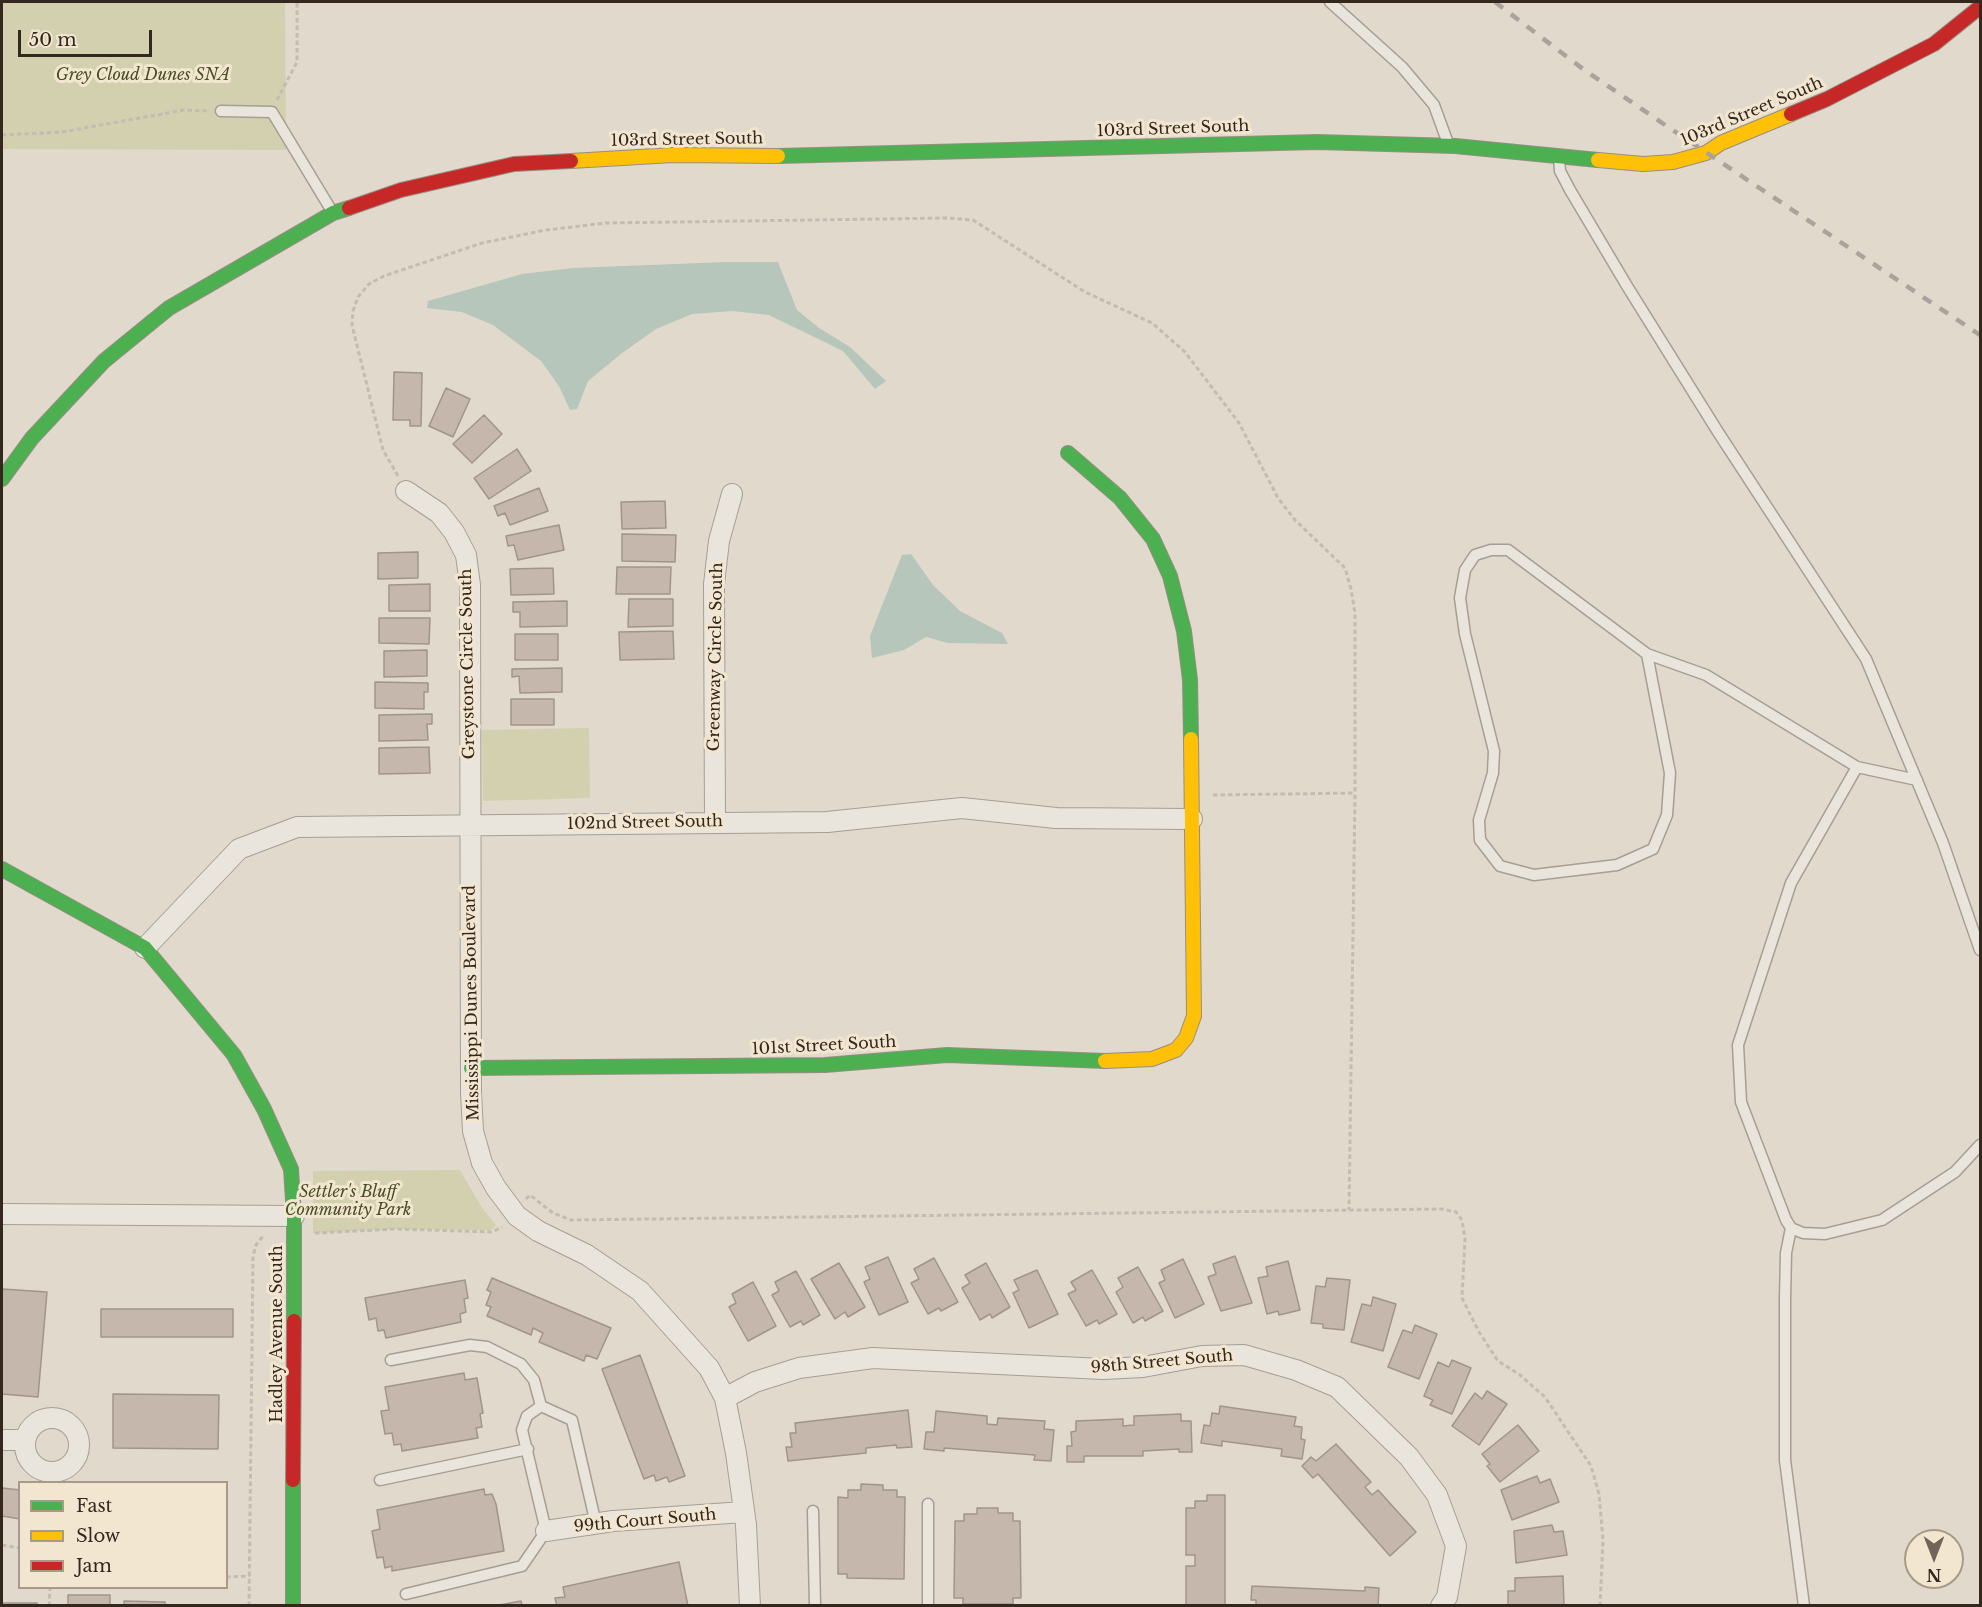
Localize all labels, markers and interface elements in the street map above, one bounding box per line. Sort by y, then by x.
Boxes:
scale bar [21,18,154,56]
text: 50 m [29,29,77,51]
park label: Grey Cloud Dunes SNA [56,65,230,85]
street label: 103rd Street South [1678,73,1826,151]
street label: 103rd Street South [1096,117,1250,141]
street label: 103rd Street South [611,129,763,151]
street label: Greenway Circle South [705,562,727,752]
street label: Greystone Circle South [457,568,479,760]
street label: 102nd Street South [567,812,723,834]
street label: Mississippi Dunes Boulevard [460,885,484,1121]
street label: 101st Street South [751,1033,897,1059]
park label: Settler's Bluff Community Park [285,1182,411,1220]
street label: Hadley Avenue South [267,1245,287,1423]
street label: 98th Street South [1090,1346,1234,1378]
legend [18,1481,228,1589]
text: Fast [76,1495,112,1517]
street label: 99th Court South [573,1505,717,1537]
text: Slow [76,1525,120,1547]
north arrow [1904,1529,1964,1589]
text: Jam [76,1555,112,1577]
text: N [1926,1565,1942,1585]

